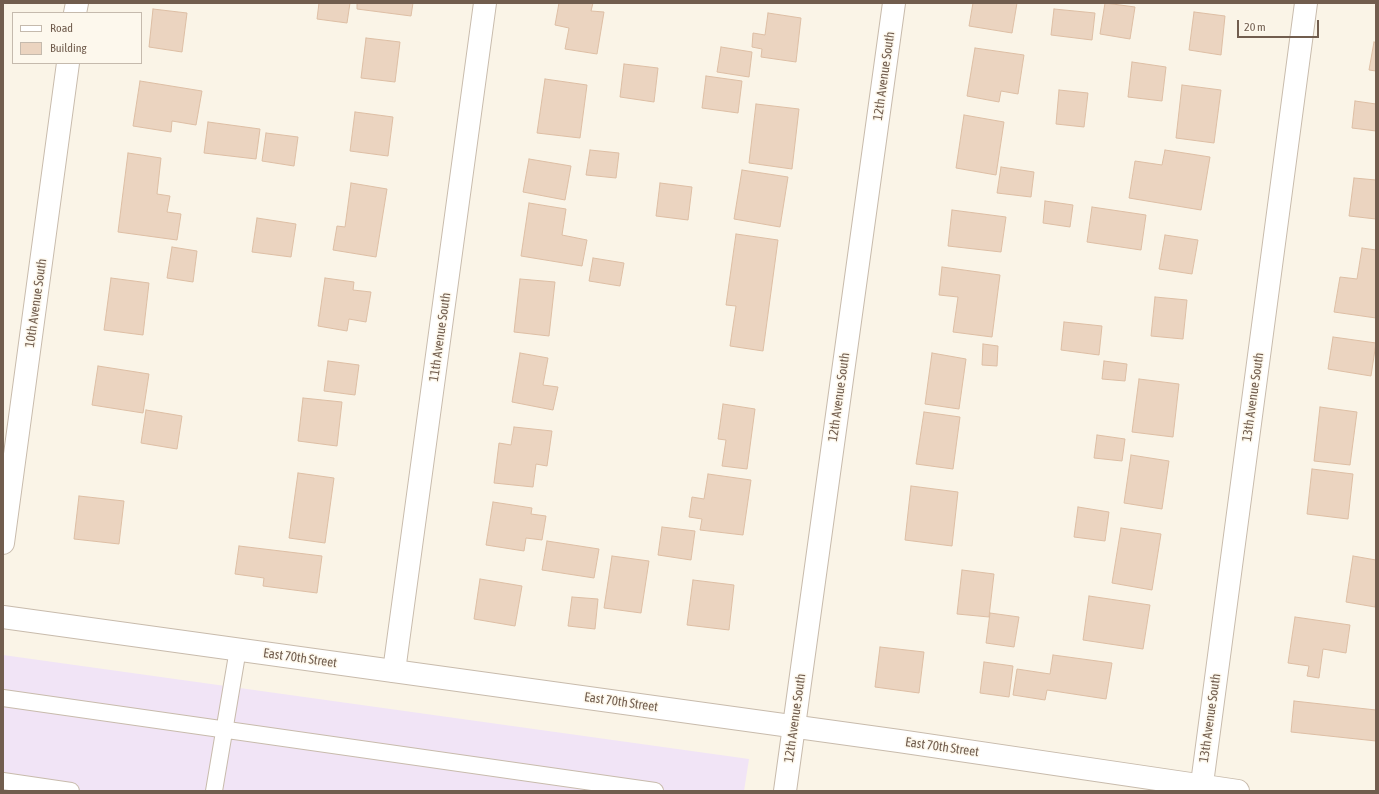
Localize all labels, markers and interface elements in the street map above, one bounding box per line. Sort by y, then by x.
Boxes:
legend [12,12,142,64]
scale bar [1239,12,1321,38]
text: 20 m [1244,20,1266,34]
text: Road [50,21,73,35]
street label: 12th Avenue South [870,30,898,122]
text: Building [50,41,87,55]
street label: 10th Avenue South [22,257,50,349]
street label: 11th Avenue South [426,291,454,383]
street label: 12th Avenue South [825,351,853,443]
street label: 13th Avenue South [1239,351,1267,443]
street label: East 70th Street [262,645,338,671]
street label: 12th Avenue South [781,672,809,764]
street label: 13th Avenue South [1196,672,1224,764]
street label: East 70th Street [583,689,659,715]
street label: East 70th Street [904,734,980,760]

